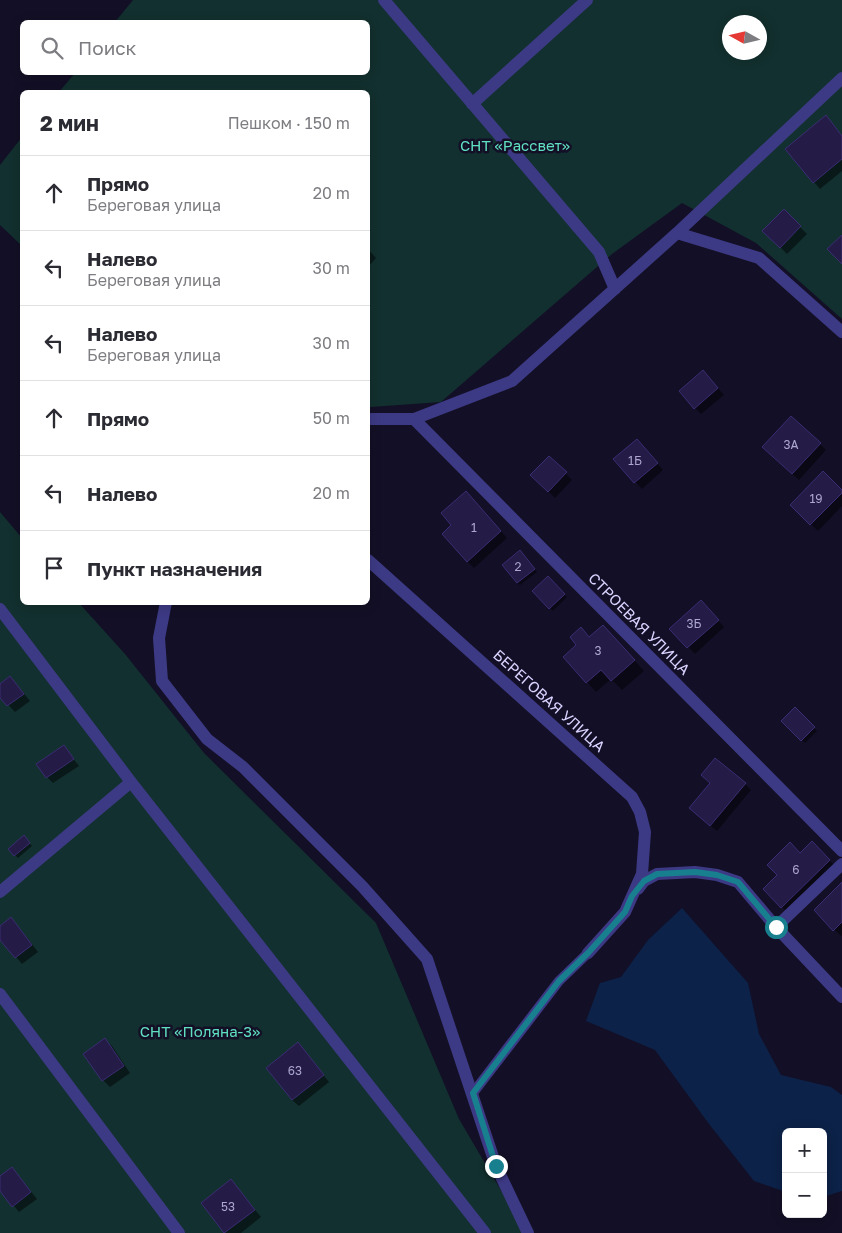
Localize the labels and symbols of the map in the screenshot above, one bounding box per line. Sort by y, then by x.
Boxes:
north arrow [722,15,767,60]
park label: СНТ «Рассвет» [460,136,570,154]
house number: 3А [783,437,799,452]
house number: 1Б [628,453,642,468]
house number: 19 [809,491,823,506]
house number: 1 [471,520,477,535]
house number: 2 [515,559,522,574]
street label: СТРОЕВАЯ УЛИЦА [585,569,694,678]
house number: 3Б [686,616,702,631]
house number: 3 [594,643,602,658]
street label: БЕРЕГОВАЯ УЛИЦА [490,645,609,755]
house number: 6 [792,862,800,877]
route start [765,916,788,939]
park label: СНТ «Поляна-3» [140,1022,260,1040]
house number: 63 [288,1063,302,1078]
route end [485,1155,508,1178]
house number: 53 [221,1199,235,1214]

